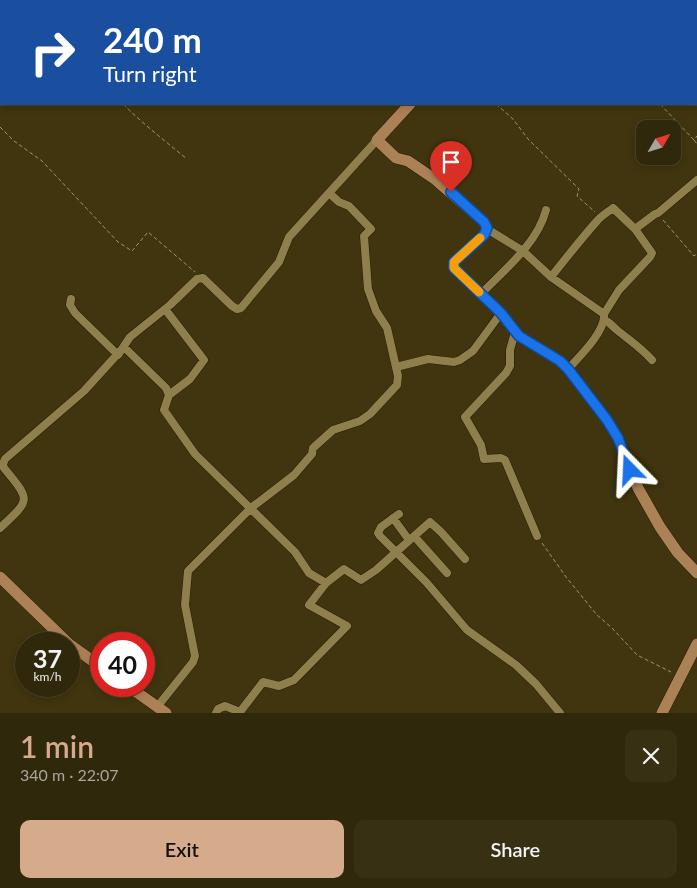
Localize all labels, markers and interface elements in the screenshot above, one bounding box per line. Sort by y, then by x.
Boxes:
text: 240 m [103,18,202,60]
icon: right [20,20,85,85]
text: Turn right [103,60,197,87]
north arrow [636,120,681,165]
map controls [636,120,681,165]
pin [430,141,472,192]
icon: arrive [437,148,465,176]
position arrow [603,443,655,495]
speed limit sign: 40 [90,632,155,697]
text: 37 [33,643,62,673]
text: km/h [33,669,62,684]
text: 1 min [20,728,94,764]
button: close [625,730,677,782]
text: 340 m · 22:07 [20,765,119,784]
button: Exit [20,820,344,878]
button: Share [354,820,677,878]

